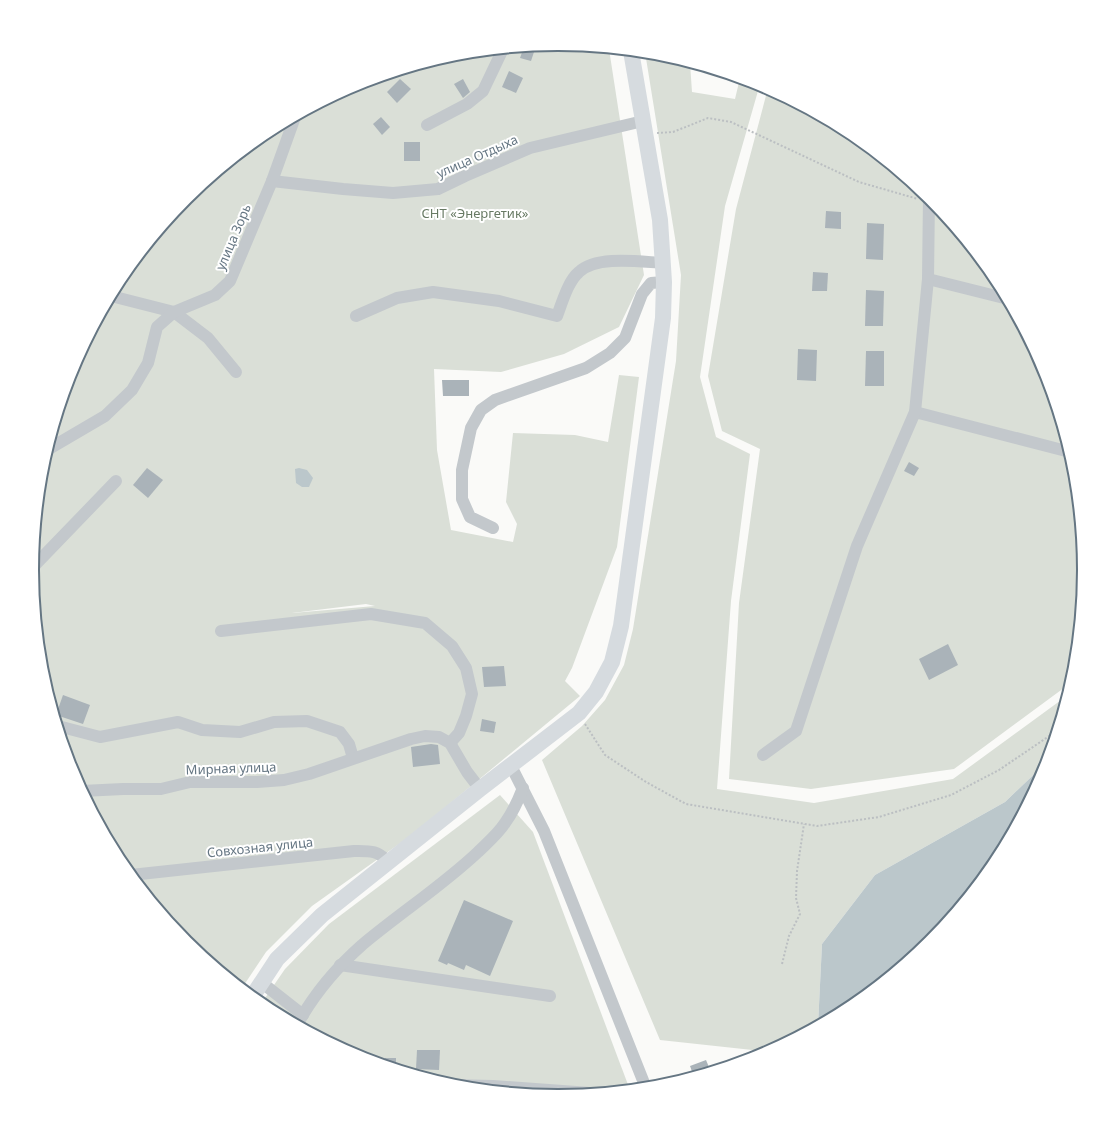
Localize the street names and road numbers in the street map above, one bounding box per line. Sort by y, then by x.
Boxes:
street label: улица Отдыха [434,130,520,182]
street label: улица Зорь [211,201,255,273]
street label: Мирная улица [185,757,277,779]
street label: Совхозная улица [206,832,314,862]

